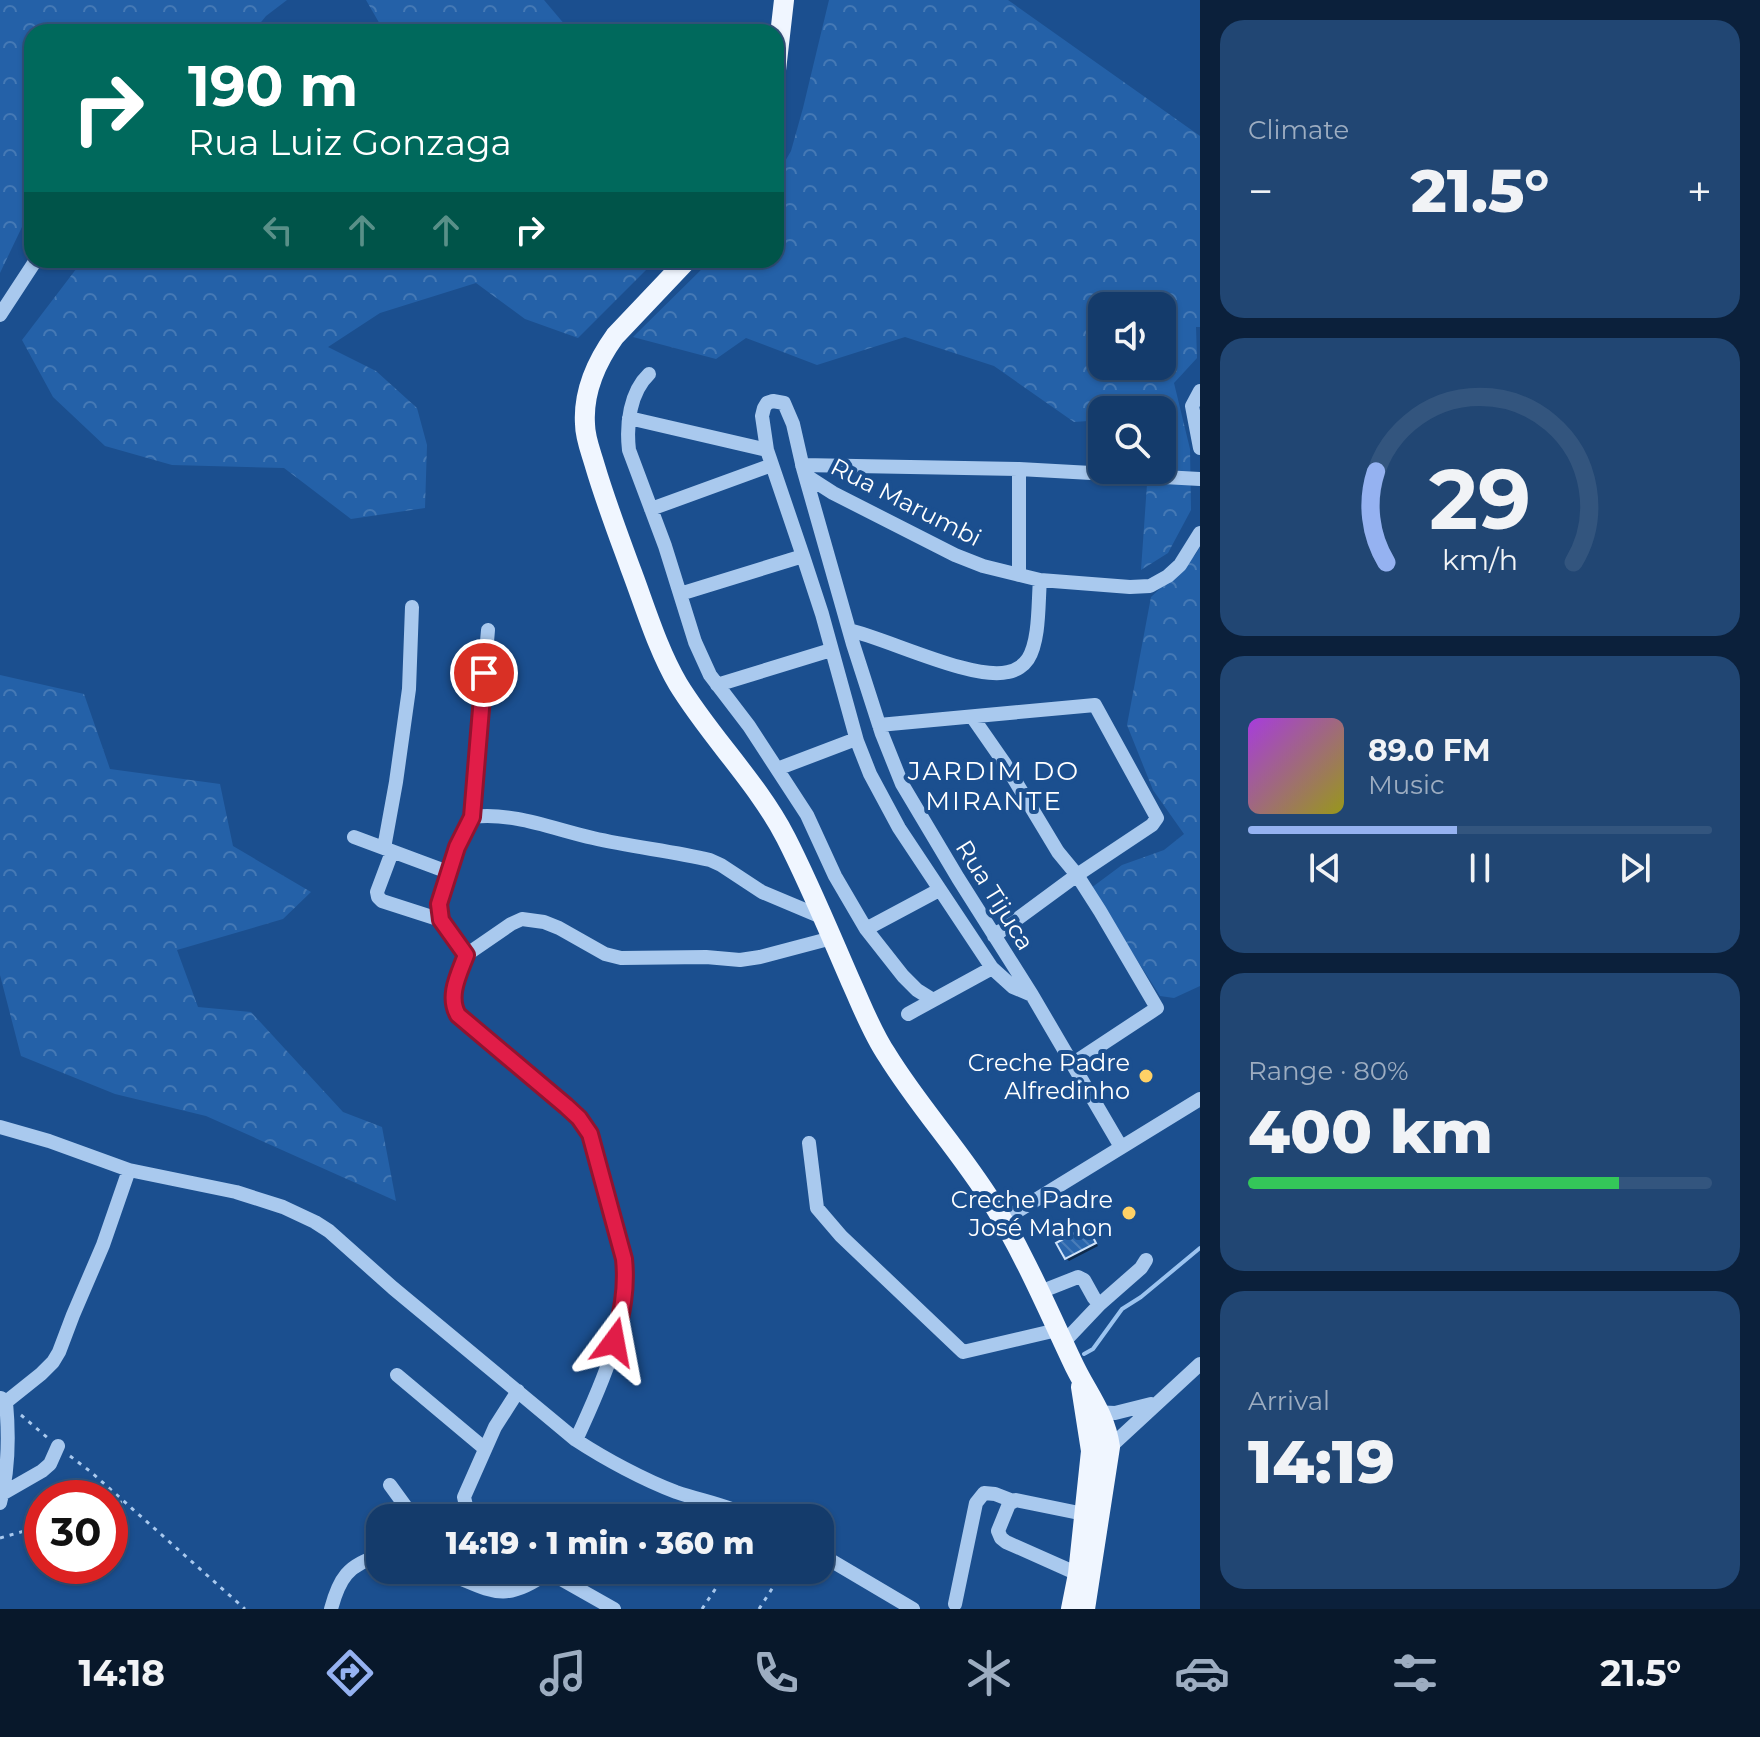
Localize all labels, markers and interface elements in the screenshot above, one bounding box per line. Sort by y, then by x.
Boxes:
text: 190 m [188,52,358,120]
icon: right [56,56,160,160]
text: Climate [1248,114,1349,146]
text: Rua Luiz Gonzaga [188,120,512,164]
text: 21.5° [1411,154,1549,227]
text: − [1248,164,1273,218]
text: + [1687,164,1712,218]
icon: left [256,208,300,252]
icon: ahead [340,208,384,252]
icon: ahead [424,208,468,252]
icon: right [508,208,552,252]
map controls [1088,292,1176,484]
button: sound [1088,292,1176,380]
button: search [1088,396,1176,484]
text: 29 [1429,447,1531,549]
street label: Rua Marumbi [826,452,986,552]
text: km/h [1442,542,1518,577]
pin [450,639,518,707]
icon: arrive [462,651,506,695]
text: 89.0 FM [1368,732,1491,769]
district label: JARDIM DO MIRANTE [907,755,1080,817]
text: Music [1368,769,1445,801]
street label: Rua Tijuca [950,835,1040,955]
icon: previous [1303,846,1347,890]
icon: pause [1458,846,1502,890]
icon: next [1613,846,1657,890]
place label: Creche Padre Alfredinho [968,1048,1130,1105]
text: Range · 80% [1248,1055,1409,1087]
marker: Creche Padre Alfredinho [1137,1067,1155,1085]
text: 400 km [1248,1095,1493,1168]
place label: Creche Padre José Mahon [951,1185,1113,1242]
marker: Creche Padre José Mahon [1120,1204,1138,1222]
position arrow [572,1300,656,1384]
text: Arrival [1248,1385,1330,1417]
text: 14:19 [1248,1425,1395,1498]
speed limit sign: 30 [24,1480,128,1584]
text: 14:19 · 1 min · 360 m [446,1525,754,1562]
icon: directions [322,1645,378,1701]
icon: music [535,1645,591,1701]
icon: phone [748,1645,804,1701]
icon: climate [961,1645,1017,1701]
icon: car [1174,1645,1230,1701]
icon: filters [1387,1645,1443,1701]
text: 14:18 [79,1651,165,1695]
text: 21.5° [1600,1651,1681,1695]

